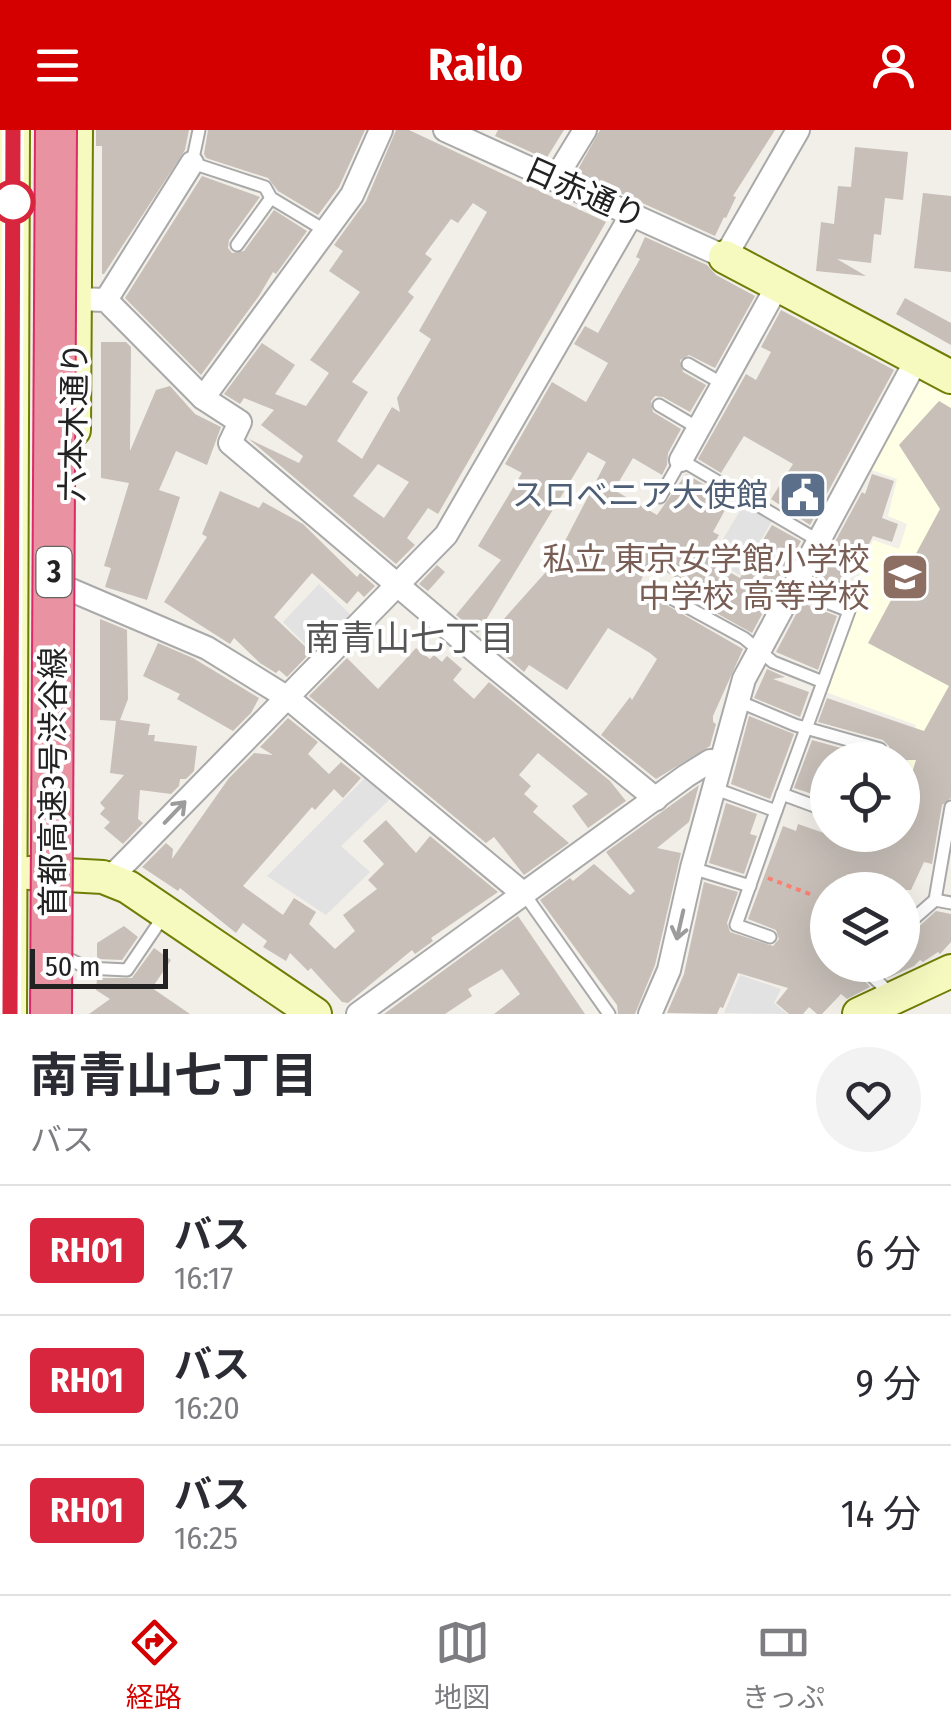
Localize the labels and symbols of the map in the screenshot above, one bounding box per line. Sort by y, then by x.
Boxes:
street label: 日赤通り [519,150,651,236]
unlabelled marker [0,181,34,223]
street label: 六本木通り [54,342,94,502]
public building icon: スロベニア大使館 [777,469,829,521]
place label: スロベニア大使館 [512,476,768,514]
place label: 私立 東京女学館小学校 中学校 高等学校 [542,540,870,615]
road number: 3 [36,547,72,597]
school or university icon: 私立 東京女学館小学校 中学校 高等学校 [879,551,931,603]
district label: 南青山七丁目 [305,617,515,659]
street label: 首都高速3号渋谷線 [34,647,72,917]
one-way arrow [163,801,187,825]
one-way arrow [669,908,688,940]
scale bar [30,944,168,988]

